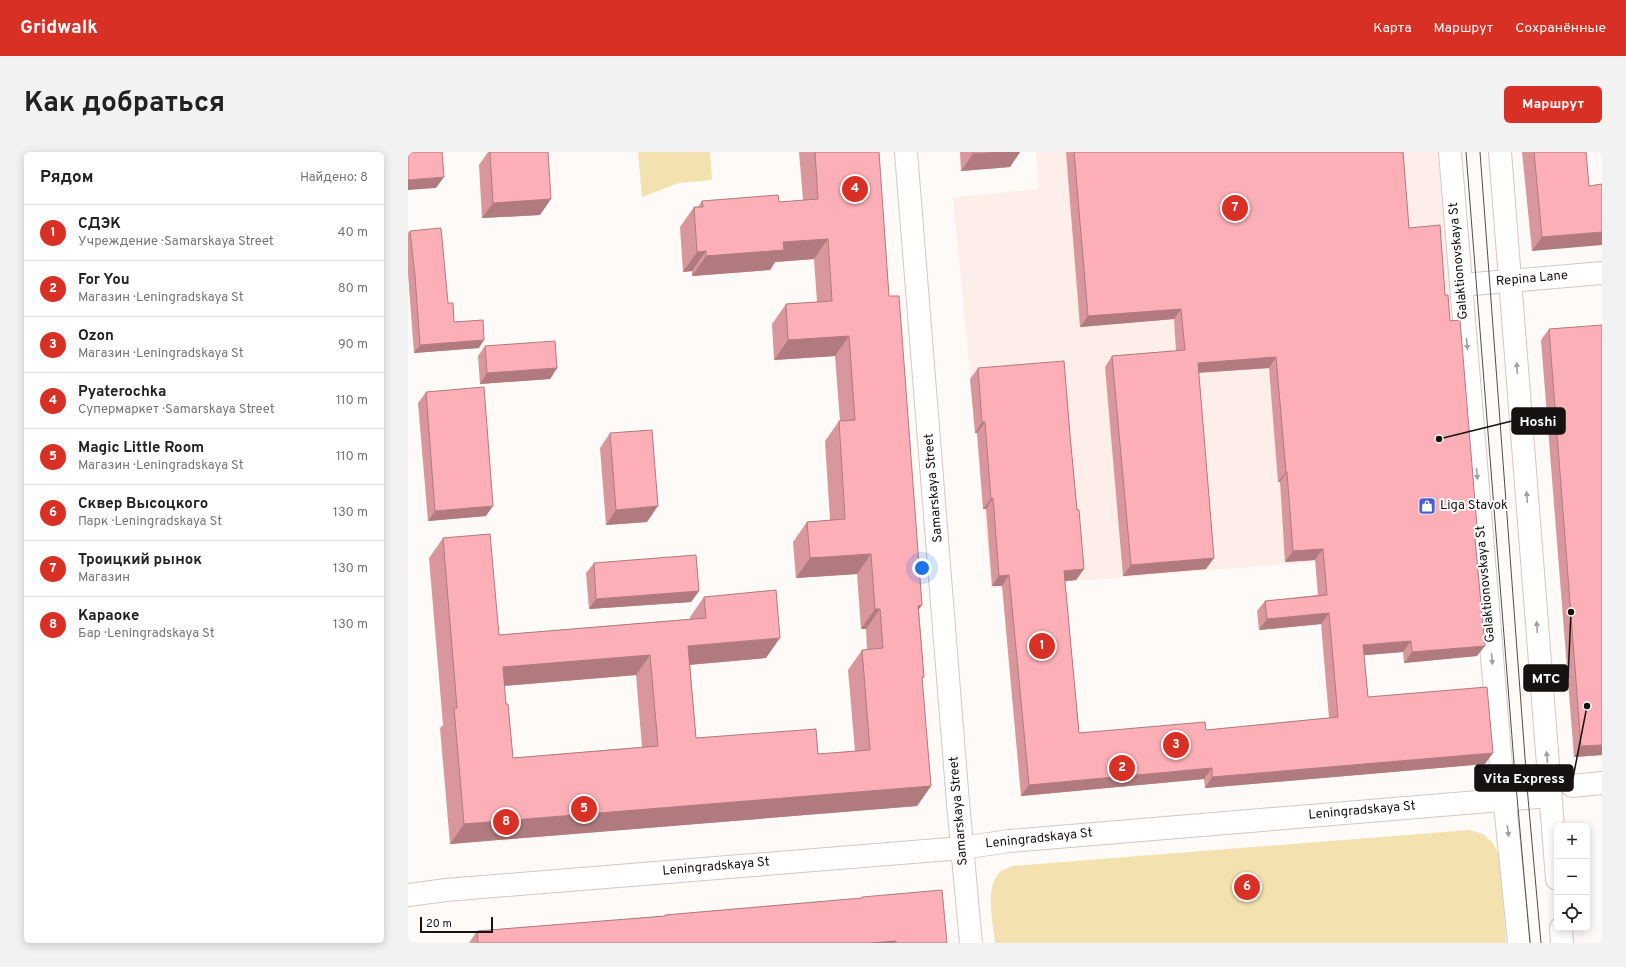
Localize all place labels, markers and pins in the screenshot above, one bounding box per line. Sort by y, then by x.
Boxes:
pin: 4 [842,174,868,204]
pin: 7 [1222,193,1248,223]
callout: Hoshi [1512,408,1565,434]
shop icon: Liga Stavok [1417,496,1437,516]
place label: Liga Stavok [1440,498,1508,514]
pin: 1 [1029,631,1055,661]
callout: МТС [1524,665,1568,691]
pin: 3 [1163,730,1189,760]
pin: 2 [1109,753,1135,783]
callout: Vita Express [1475,765,1573,791]
pin: 5 [571,794,597,824]
pin: 8 [493,807,519,837]
pin: 6 [1234,872,1260,902]

